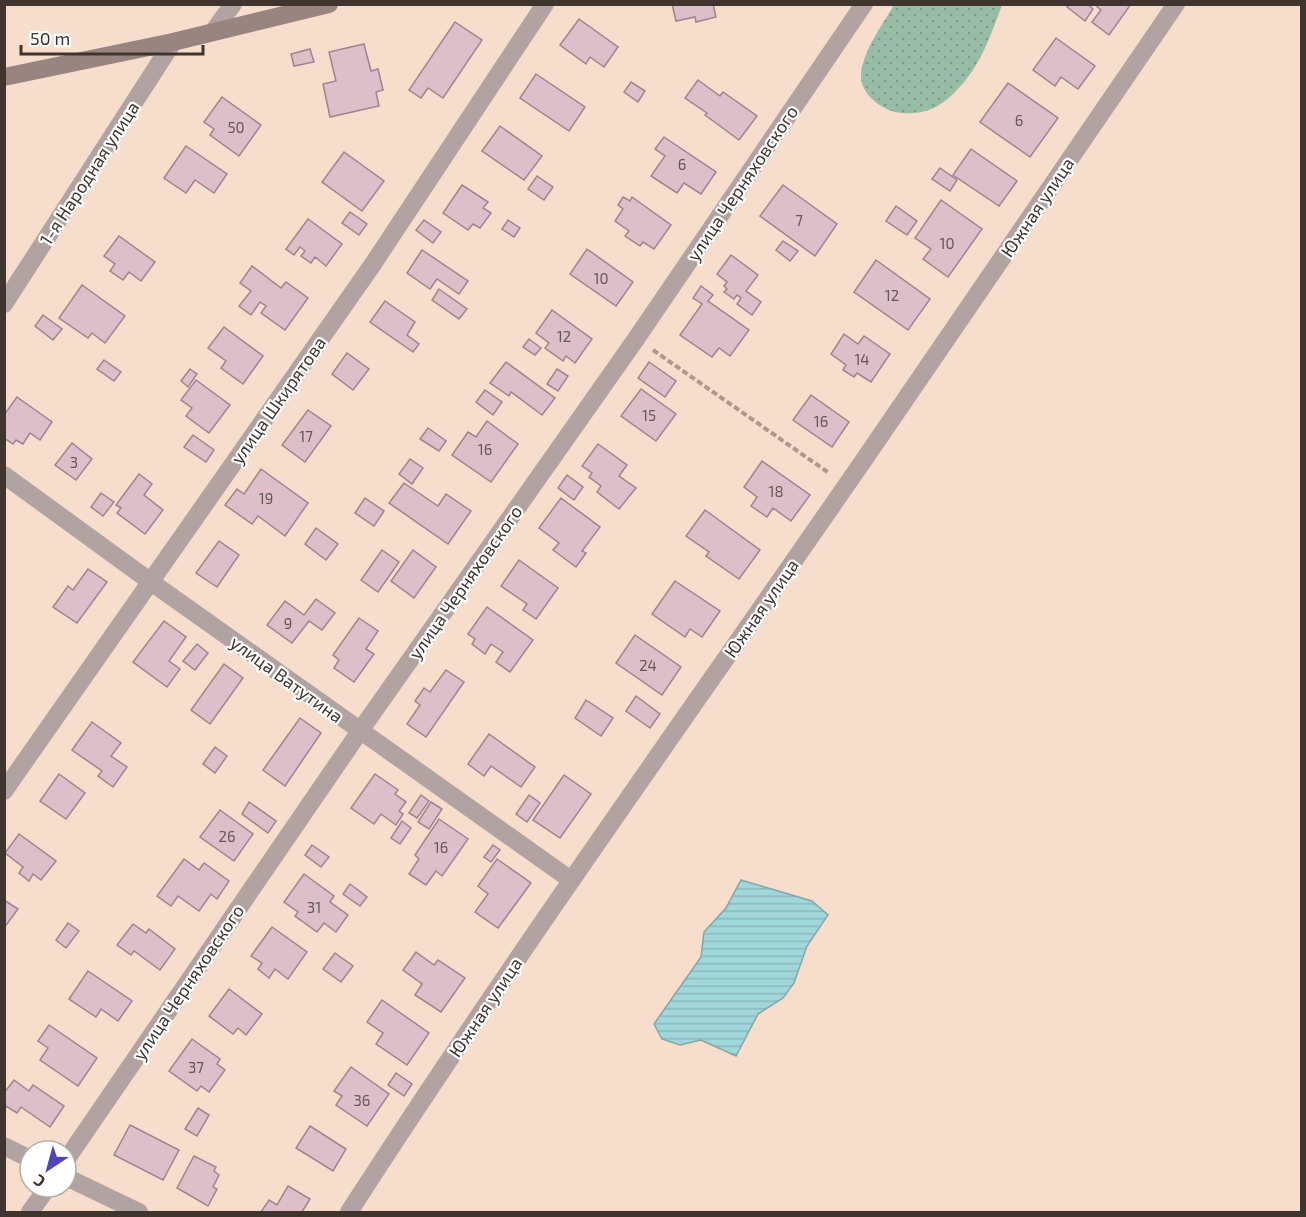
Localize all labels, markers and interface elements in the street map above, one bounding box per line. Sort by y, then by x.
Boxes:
scale bar [21,18,202,56]
text: 50 m [30,27,70,49]
street label: 1-я Народная улица [34,97,144,249]
street label: улица Черняховского [682,101,802,265]
house number: 6 [1015,111,1023,129]
house number: 50 [227,118,245,136]
street label: Южная улица [996,153,1078,261]
house number: 6 [678,155,686,173]
house number: 7 [795,211,803,229]
house number: 10 [939,234,955,252]
house number: 10 [593,269,609,287]
house number: 12 [885,286,899,304]
house number: 12 [557,327,571,345]
street label: улица Шкирятова [226,332,330,468]
house number: 14 [854,350,870,368]
house number: 15 [642,406,656,424]
house number: 16 [814,412,828,430]
house number: 17 [299,427,313,445]
house number: 16 [478,440,492,458]
house number: 3 [70,453,78,471]
house number: 18 [768,482,784,500]
house number: 19 [259,489,273,507]
street label: улица Черняховского [404,501,526,663]
street label: Южная улица [719,554,803,662]
house number: 9 [284,614,292,632]
street label: улица Ватутина [227,631,347,727]
house number: 24 [639,656,657,674]
house number: 26 [218,827,236,845]
house number: 16 [434,838,448,856]
house number: 31 [307,898,321,916]
street label: улица Черняховского [128,900,248,1064]
street label: Южная улица [444,953,526,1061]
house number: 37 [188,1058,204,1076]
house number: 36 [354,1091,370,1109]
north arrow [18,1139,78,1199]
text: С [29,1171,48,1192]

